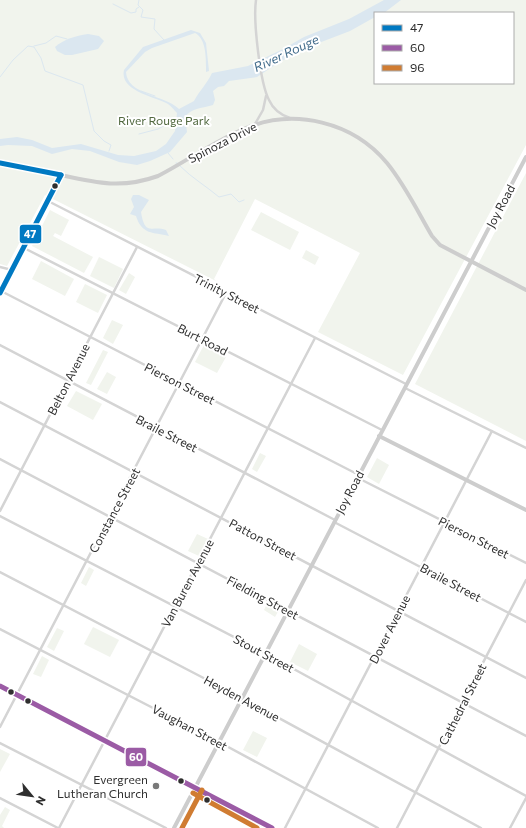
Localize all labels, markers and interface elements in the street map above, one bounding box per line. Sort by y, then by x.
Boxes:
legend [374,12,514,84]
text: 47 [410,20,423,34]
water label: River Rouge [251,31,321,75]
text: 60 [410,40,425,54]
text: 96 [410,60,425,74]
park label: River Rouge Park [118,113,211,127]
street label: Spinoza Drive [186,119,258,165]
unlabelled marker [50,181,60,191]
street label: Joy Road [483,182,518,230]
line badge: 47 [19,224,42,244]
text: 47 [24,227,36,240]
street label: Trinity Street [192,270,262,316]
street label: Burt Road [176,320,231,358]
street label: Belton Avenue [44,341,92,417]
street label: Pierson Street [142,359,218,407]
street label: Braile Street [134,411,200,455]
street label: Constance Street [86,465,142,555]
street label: Joy Road [332,468,367,516]
street label: Pierson Street [436,513,512,561]
street label: Patton Street [227,515,299,563]
street label: Van Buren Avenue [158,537,216,629]
street label: Braile Street [418,560,484,604]
street label: Fielding Street [225,572,301,622]
street label: Dover Avenue [366,592,412,666]
street label: Stout Street [231,631,297,675]
street label: Cathedral Street [435,661,489,747]
street label: Heyden Avenue [202,672,282,724]
unlabelled marker [6,687,16,697]
unlabelled marker [23,696,33,706]
street label: Vaughan Street [150,701,230,753]
line badge: 60 [125,747,147,767]
text: 60 [129,750,143,763]
place label: Evergreen Lutheran Church [57,772,148,800]
north arrow [12,776,52,816]
unlabelled marker [176,776,186,786]
marker: Evergreen Lutheran Church [151,781,161,791]
text: N [33,794,49,808]
unlabelled marker [202,795,212,805]

